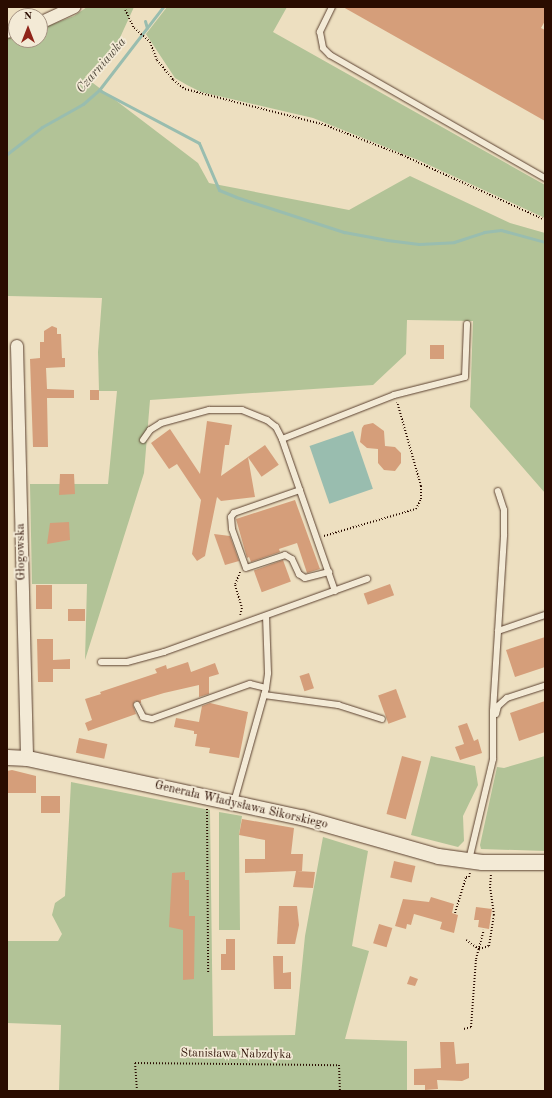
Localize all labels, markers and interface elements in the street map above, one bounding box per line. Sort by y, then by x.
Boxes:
north arrow [8,8,48,48]
text: N [24,11,32,22]
water label: Czarniawka [74,35,130,97]
street label: Głogowska [14,523,30,581]
street label: Generała Władysława Sikorskiego [153,779,329,833]
street label: Stanisława Nabzdyka [180,1047,292,1063]

